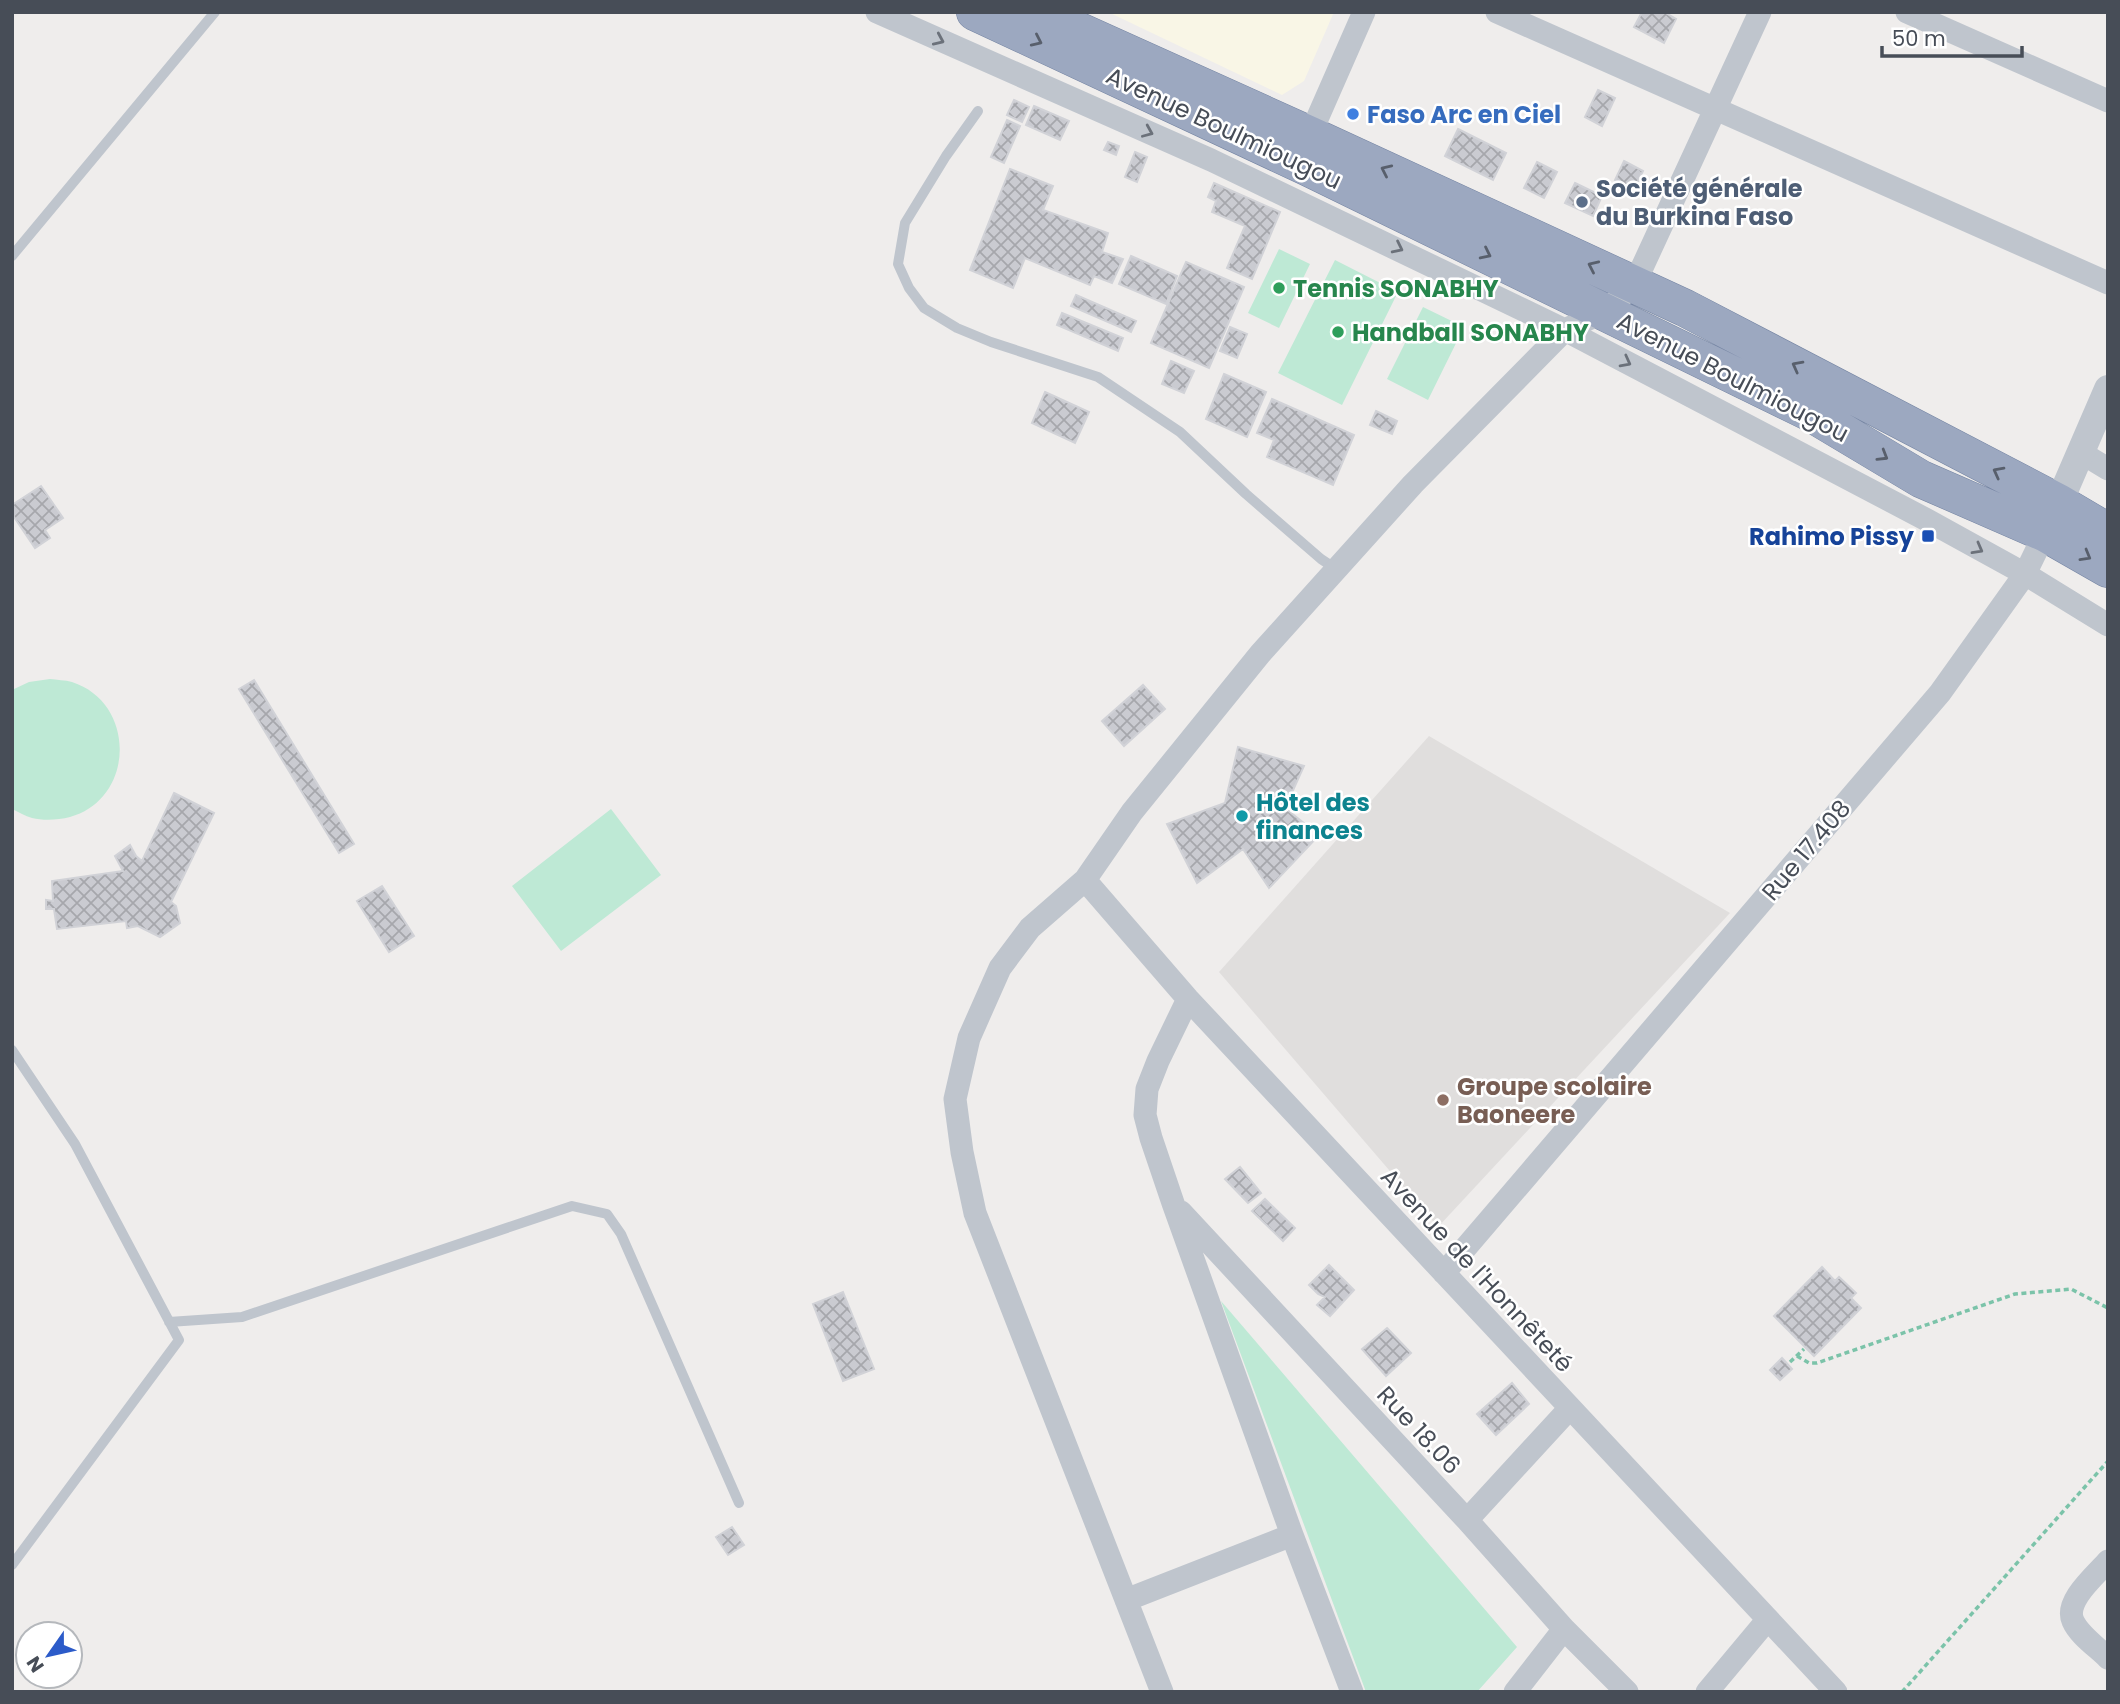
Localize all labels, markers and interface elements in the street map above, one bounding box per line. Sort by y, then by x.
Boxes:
scale bar [1882,14,2022,58]
text: 50 m [1892,24,1946,53]
one-way arrow [932,32,945,46]
one-way arrow [1030,33,1042,47]
street label: Avenue Boulmiougou [1101,59,1347,197]
place label: Faso Arc en Ciel [1367,98,1561,131]
marker: Faso Arc en Ciel [1345,106,1361,122]
one-way arrow [1140,124,1153,138]
one-way arrow [1381,164,1394,178]
place label: Société générale du Burkina Faso [1596,172,1803,233]
marker: Société générale du Burkina Faso [1574,194,1590,210]
one-way arrow [1391,240,1403,254]
one-way arrow [1479,245,1491,259]
one-way arrow [1588,260,1600,274]
place label: Tennis SONABHY [1293,272,1499,305]
marker: Tennis SONABHY [1271,280,1287,296]
street label: Avenue Boulmiougou [1611,304,1855,450]
place label: Handball SONABHY [1352,316,1589,349]
marker: Handball SONABHY [1330,324,1346,340]
one-way arrow [1619,354,1631,367]
one-way arrow [1792,361,1804,375]
one-way arrow [1875,448,1888,461]
one-way arrow [1993,466,2006,480]
place label: Rahimo Pissy [1749,520,1915,553]
marker: Rahimo Pissy [1920,528,1936,544]
one-way arrow [1971,540,1984,554]
one-way arrow [2079,548,2092,561]
place label: Hôtel des finances [1256,786,1370,847]
street label: Rue 17.408 [1754,793,1858,907]
marker: Hôtel des finances [1234,808,1250,824]
place label: Groupe scolaire Baoneere [1457,1070,1652,1131]
marker: Groupe scolaire Baoneere [1435,1092,1451,1108]
street label: Avenue de l'Honnêteté [1373,1161,1581,1379]
street label: Rue 18.06 [1370,1379,1468,1481]
north arrow [14,1620,84,1690]
text: N [20,1651,51,1678]

